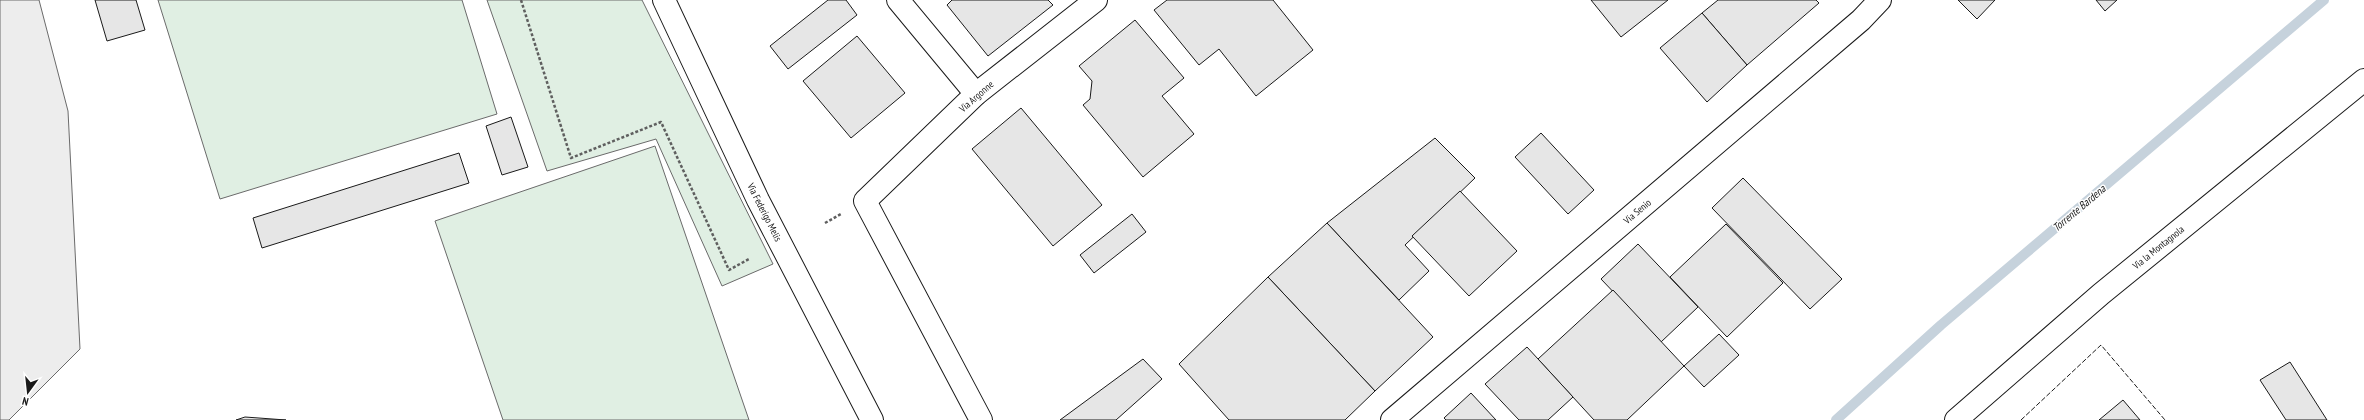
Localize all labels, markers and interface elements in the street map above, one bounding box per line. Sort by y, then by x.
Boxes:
street label: Via Argonne [956,78,996,116]
street label: Via Federigo Melis [744,180,785,244]
water label: Torrente Bardena [2050,181,2109,234]
street label: Via Senio [1620,196,1654,227]
street label: Via la Montagnola [2129,223,2187,273]
north arrow [8,372,48,412]
text: N [21,394,30,409]

